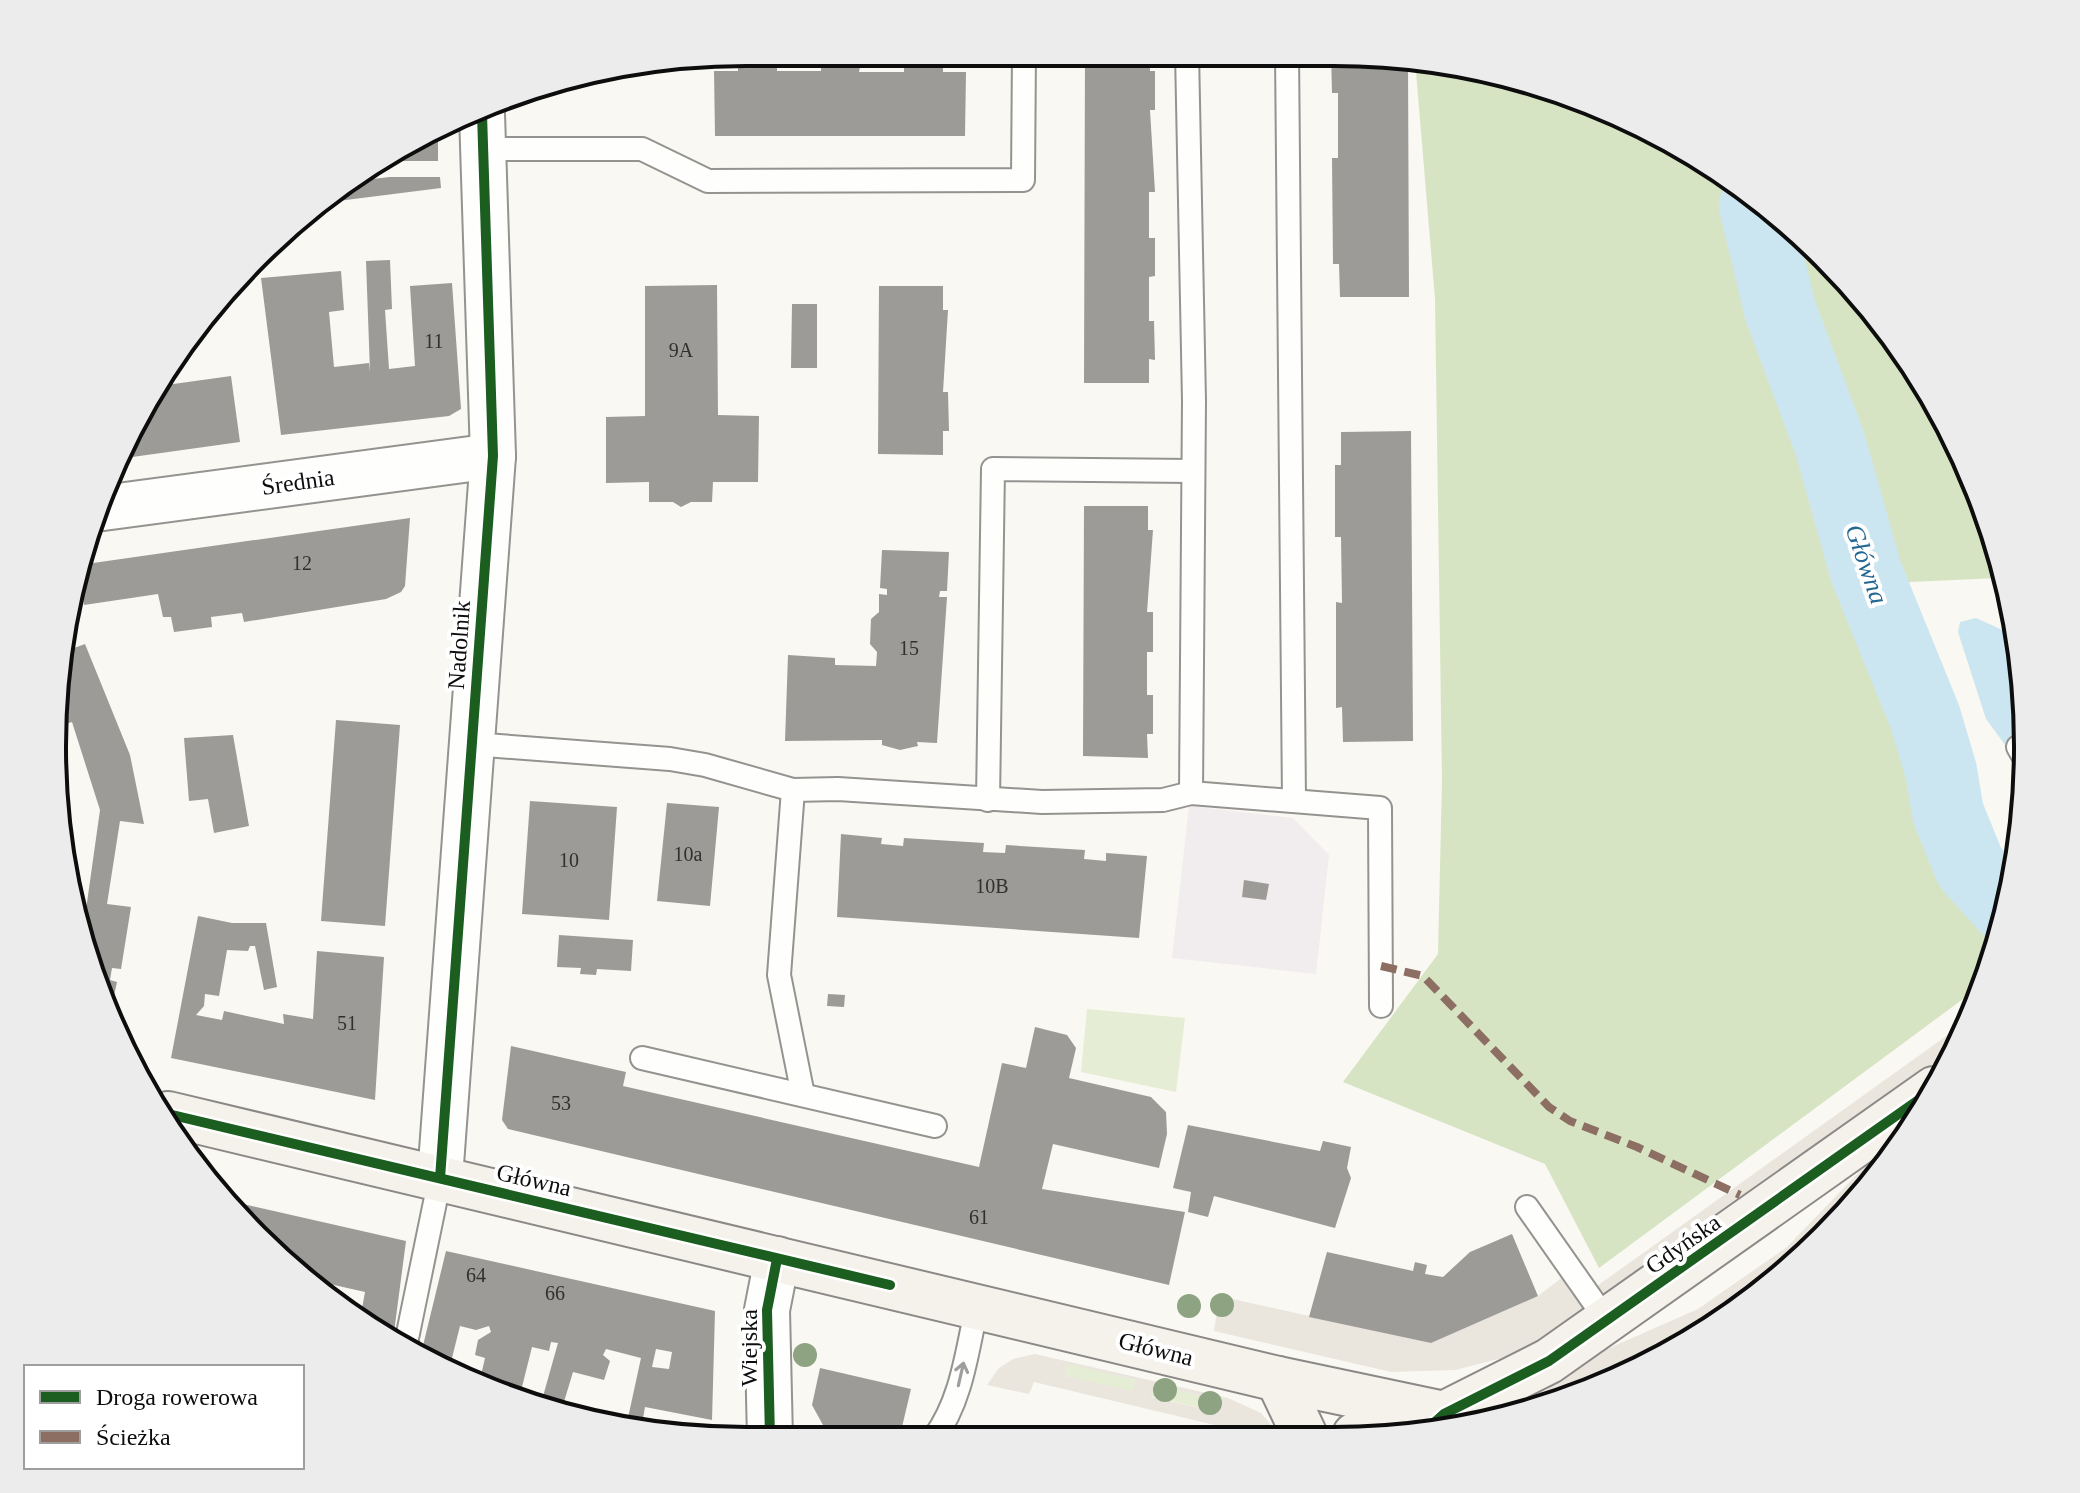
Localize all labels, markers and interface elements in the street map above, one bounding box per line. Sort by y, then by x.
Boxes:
house number: 11 [424,330,444,352]
house number: 9A [669,339,694,361]
street label: Średnia [260,464,336,500]
water label: Główna [1839,521,1894,608]
house number: 12 [292,552,312,574]
street label: Nadolnik [443,600,475,690]
house number: 15 [899,637,919,659]
house number: 10a [674,843,703,865]
house number: 10 [559,849,579,871]
house number: 10B [975,875,1009,897]
house number: 51 [337,1012,357,1034]
house number: 53 [551,1092,571,1114]
street label: Główna [494,1159,574,1201]
house number: 61 [969,1206,989,1228]
street label: Gdyńska [1641,1209,1726,1279]
house number: 64 [466,1264,486,1286]
house number: 66 [545,1282,565,1304]
street label: Wiejska [736,1309,762,1387]
street label: Główna [1116,1327,1196,1371]
one-way arrow [954,1362,969,1388]
legend [24,1365,304,1469]
text: Droga rowerowa [96,1384,258,1410]
text: Ścieżka [96,1424,171,1450]

